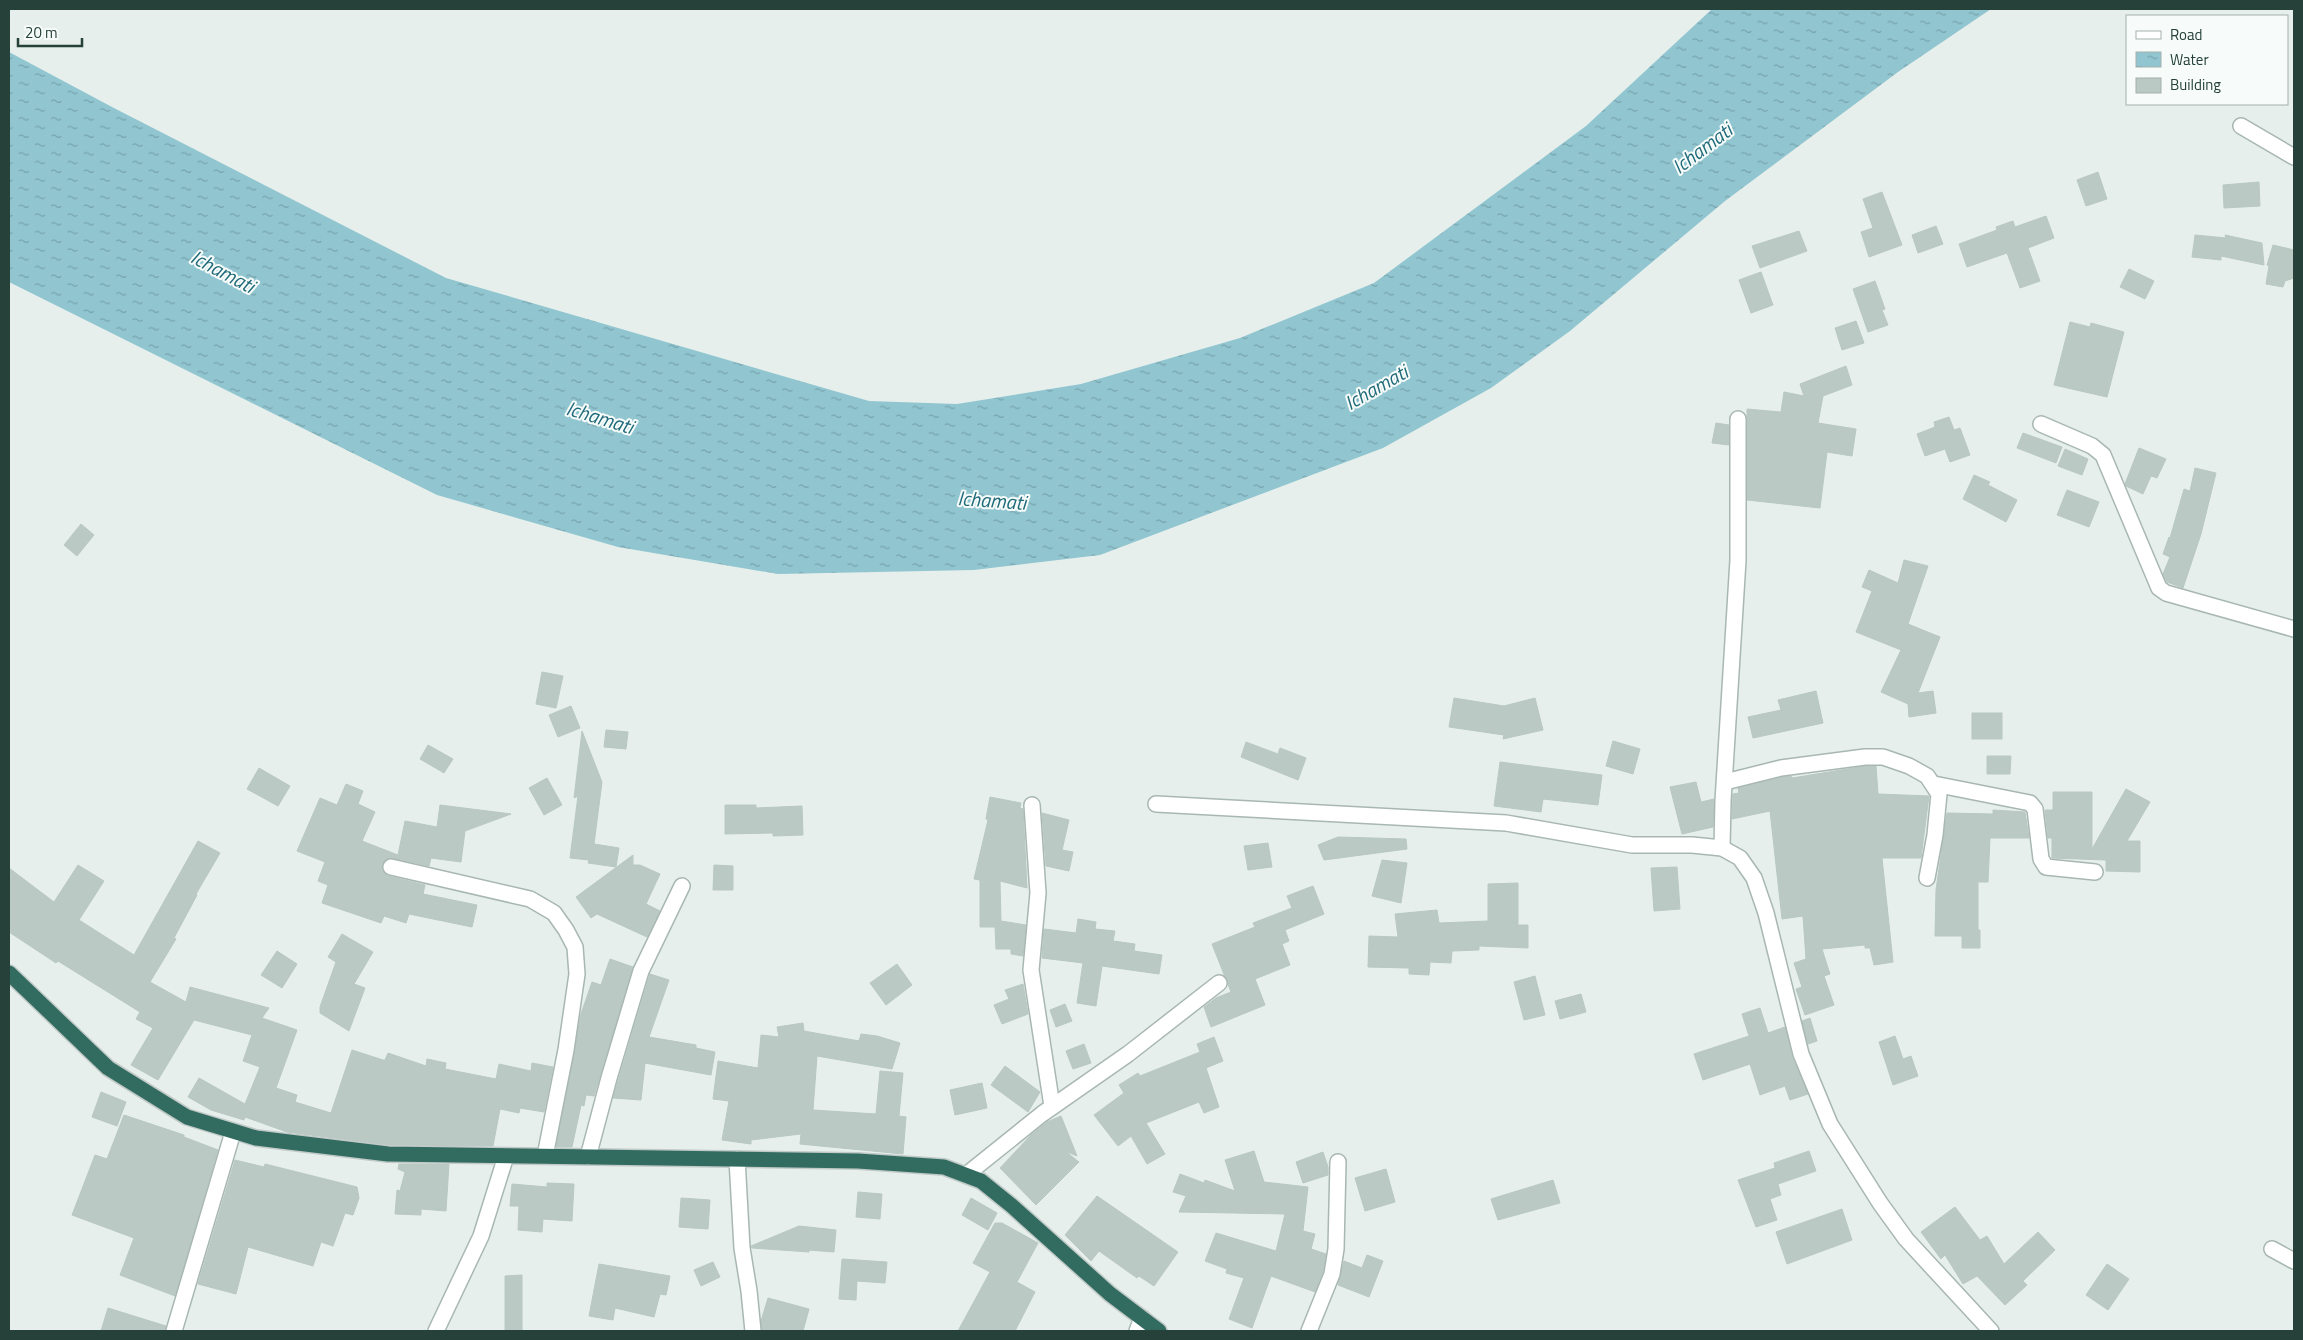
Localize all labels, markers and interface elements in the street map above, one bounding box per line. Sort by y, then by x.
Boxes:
scale bar [18,15,81,47]
legend [2126,15,2288,105]
text: 20 m [25,21,58,44]
text: Road [2170,23,2202,46]
text: Water [2170,48,2209,71]
text: Building [2170,73,2221,96]
water label: Ichamati [1665,113,1741,181]
water label: Ichamati [185,241,263,302]
water label: Ichamati [1339,355,1416,418]
water label: Ichamati [563,392,640,443]
water label: Ichamati [957,482,1030,518]

